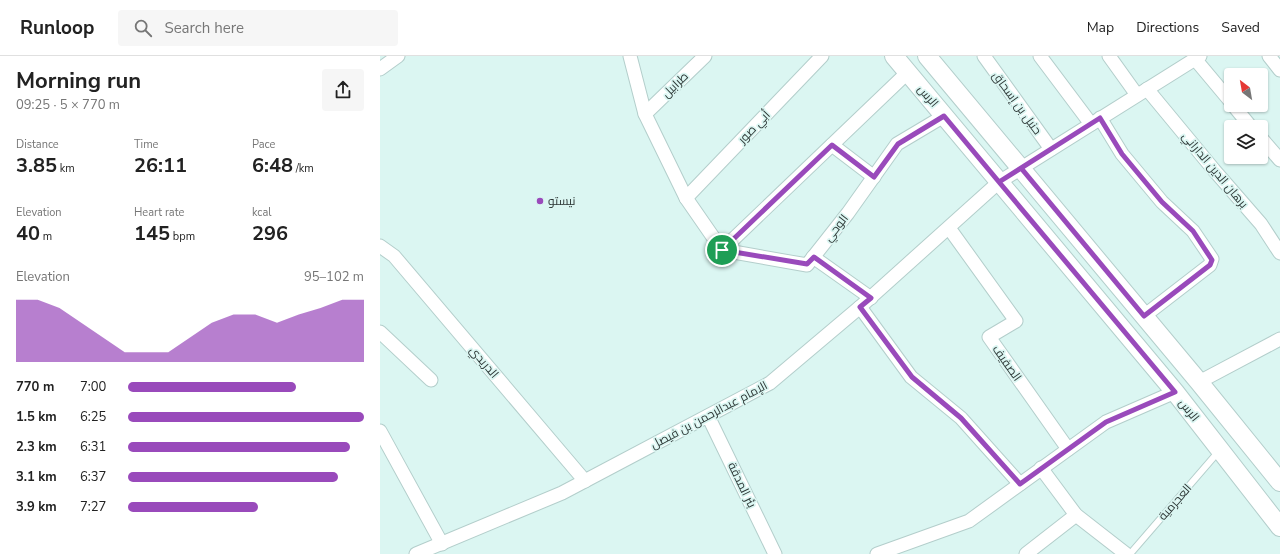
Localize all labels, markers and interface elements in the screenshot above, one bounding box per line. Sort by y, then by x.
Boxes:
search box [118,10,398,46]
text: Runloop [20,15,94,41]
icon: search [132,17,154,39]
text: Search here [164,18,244,38]
text: Map [1087,18,1114,37]
text: Directions [1136,18,1199,37]
text: Saved [1221,18,1260,37]
text: Morning run [16,66,141,96]
street label: طرابيل [658,68,692,101]
street label: حنبل بن إسحاق [989,68,1045,138]
north arrow [1224,68,1268,112]
map controls [1224,68,1268,164]
button: share [322,69,364,111]
street label: الرس [914,81,942,111]
text: 09:25 · 5 × 770 m [16,96,120,114]
street label: أبي صور [734,107,775,149]
button: layers [1224,120,1268,164]
street label: برهان الدين الداراني [1177,128,1252,213]
text: Distance [16,137,59,152]
text: Time [134,137,158,152]
text: Pace [252,137,275,152]
text: 3.85 [16,152,57,179]
text: 26:11 [134,152,187,179]
text: 6:48 [252,152,293,179]
text: km [57,161,75,176]
text: /km [293,161,314,176]
place label: نيستو [548,193,576,209]
marker: نيستو [535,196,545,206]
text: Elevation [16,205,62,220]
text: Heart rate [134,205,184,220]
text: kcal [252,205,272,220]
street label: الوحي [820,211,853,246]
text: 40 [16,220,40,247]
text: 145 [134,220,170,247]
text: 296 [252,220,288,247]
text: m [40,229,52,244]
text: bpm [170,229,195,244]
pin [705,233,739,267]
icon: arrive [711,239,733,261]
text: Elevation [16,268,70,286]
text: 95–102 m [304,268,364,286]
street label: الصفيف [989,342,1025,384]
street label: الدريدي [464,343,502,383]
street label: الإمام عبدالرحمن بن فيصل [648,377,770,453]
text: 770 m [16,378,54,396]
text: 7:00 [80,378,106,396]
street label: الرس [1175,395,1203,425]
text: 1.5 km [16,408,57,426]
text: 6:25 [80,408,106,426]
text: 2.3 km [16,438,57,456]
text: 6:31 [80,438,106,456]
street label: بئر المدقة [724,460,760,510]
text: 3.1 km [16,468,57,486]
text: 6:37 [80,468,106,486]
street label: العجرمية [1155,480,1195,524]
text: 3.9 km [16,498,57,516]
text: 7:27 [80,498,106,516]

